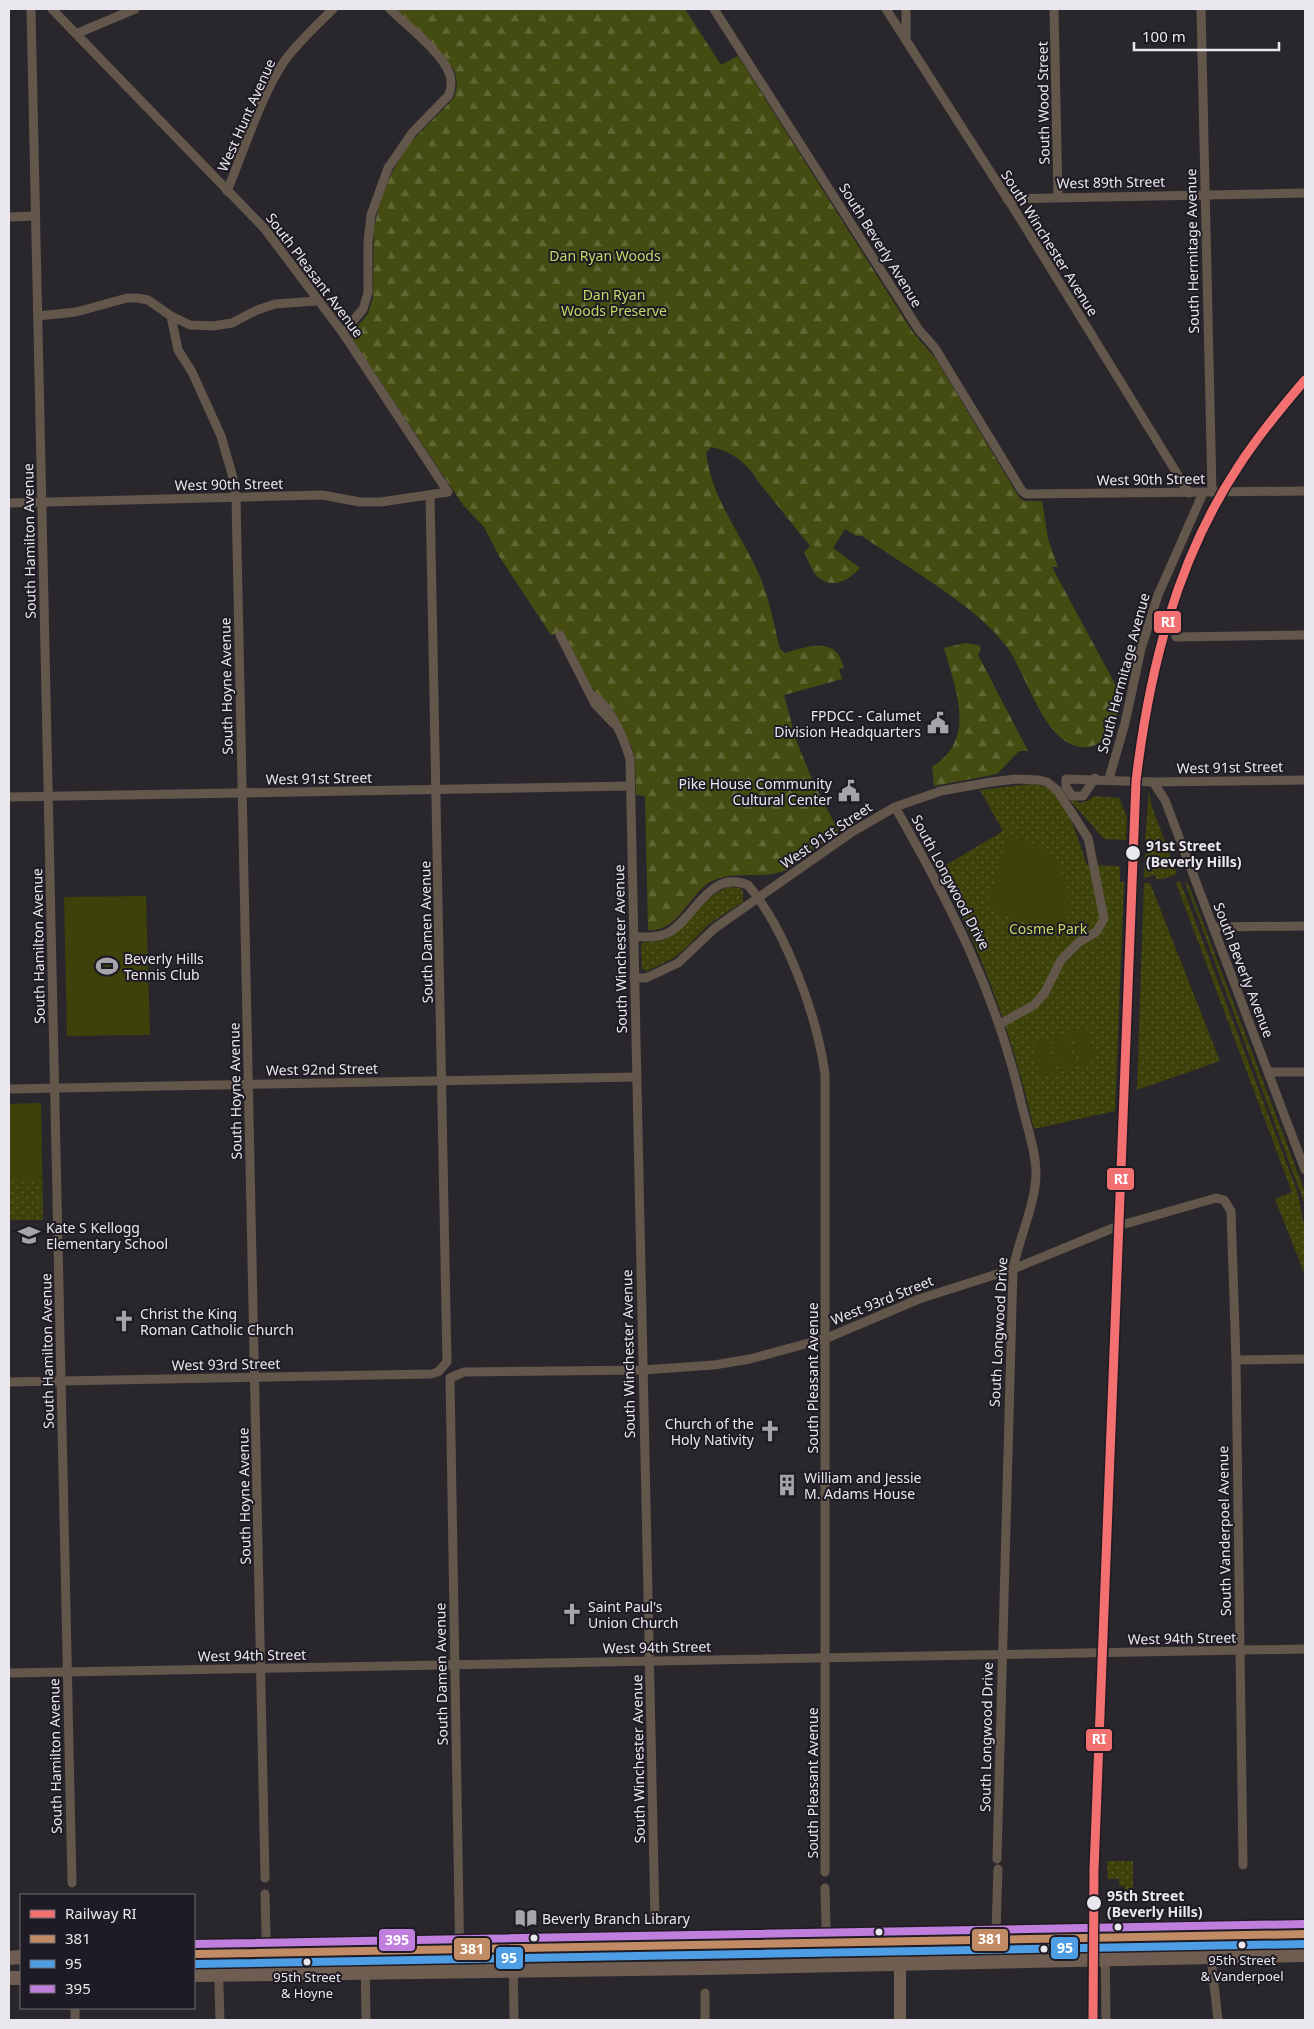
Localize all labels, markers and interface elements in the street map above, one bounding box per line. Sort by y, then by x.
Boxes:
scale bar [1134,20,1279,52]
text: 100 m [1142,26,1186,46]
street label: South Wood Street [1032,41,1054,165]
street label: West Hunt Avenue [213,56,279,174]
street label: South Winchester Avenue [997,166,1103,320]
street label: South Hermitage Avenue [1181,168,1203,334]
street label: West 89th Street [1057,172,1165,192]
street label: South Beverly Avenue [835,179,927,311]
street label: South Pleasant Avenue [262,209,368,341]
park label: Dan Ryan Woods [549,246,661,265]
park label: Dan Ryan Woods Preserve [561,285,667,320]
street label: South Hamilton Avenue [18,463,40,619]
street label: West 90th Street [1097,469,1205,489]
street label: West 90th Street [175,474,283,494]
street label: South Hermitage Avenue [1092,591,1154,755]
line badge: RI [1153,610,1182,634]
text: RI [1161,612,1175,631]
street label: South Hoyne Avenue [215,617,237,755]
place label: FPDCC - Calumet Division Headquarters [774,706,921,741]
public building icon: FPDCC - Calumet Division Headquarters [925,710,951,736]
street label: West 91st Street [1177,757,1283,777]
street label: West 91st Street [266,768,372,788]
place label: Pike House Community Cultural Center [679,774,833,809]
public building icon: Pike House Community Cultural Center [836,778,862,804]
street label: West 91st Street [777,797,875,873]
street label: South Longwood Drive [907,811,995,953]
place label: 91st Street (Beverly Hills) [1146,836,1242,871]
marker: 91st Street (Beverly Hills) [1124,844,1142,862]
street label: South Damen Avenue [415,860,437,1003]
street label: South Winchester Avenue [609,864,631,1034]
street label: South Hamilton Avenue [27,868,49,1024]
street label: South Beverly Avenue [1209,900,1279,1040]
park label: Cosme Park [1009,919,1088,938]
place label: Beverly Hills Tennis Club [124,949,204,984]
sports icon: Beverly Hills Tennis Club [94,953,120,979]
street label: South Hoyne Avenue [224,1022,246,1160]
street label: West 92nd Street [266,1059,378,1079]
line badge: RI [1106,1167,1135,1191]
text: RI [1114,1169,1128,1188]
place label: Kate S Kellogg Elementary School [46,1218,168,1253]
school or university icon: Kate S Kellogg Elementary School [16,1222,42,1248]
street label: South Longwood Drive [985,1256,1011,1407]
street label: South Winchester Avenue [617,1269,639,1439]
street label: West 93rd Street [828,1271,936,1329]
street label: South Hamilton Avenue [36,1273,58,1429]
street label: South Pleasant Avenue [803,1302,822,1454]
place label: Christ the King Roman Catholic Church [140,1304,294,1339]
church icon: Christ the King Roman Catholic Church [111,1308,137,1334]
street label: West 93rd Street [171,1354,281,1374]
place label: Church of the Holy Nativity [665,1414,755,1449]
church icon: Church of the Holy Nativity [757,1418,783,1444]
street label: South Hoyne Avenue [233,1427,255,1565]
street label: South Vanderpoel Avenue [1213,1446,1235,1616]
place label: William and Jessie M. Adams House [804,1468,922,1503]
building icon: William and Jessie M. Adams House [774,1472,800,1498]
place label: Saint Paul's Union Church [588,1597,678,1632]
church icon: Saint Paul's Union Church [559,1601,585,1627]
street label: South Damen Avenue [430,1602,452,1745]
street label: West 94th Street [1128,1628,1236,1648]
street label: West 94th Street [603,1637,711,1657]
street label: West 94th Street [198,1645,306,1665]
street label: South Longwood Drive [975,1662,997,1812]
street label: South Winchester Avenue [627,1674,649,1844]
street label: South Hamilton Avenue [44,1678,66,1834]
street label: South Pleasant Avenue [803,1707,822,1859]
line badge: RI [1085,1728,1113,1752]
text: RI [1092,1729,1106,1748]
place label: 95th Street (Beverly Hills) [1107,1886,1203,1921]
legend [20,1894,195,2009]
marker: 95th Street (Beverly Hills) [1085,1894,1103,1912]
text: Railway RI [65,1903,137,1923]
library icon: Beverly Branch Library [513,1905,539,1931]
place label: Beverly Branch Library [542,1909,691,1928]
unlabelled marker [1113,1922,1123,1932]
unlabelled marker [874,1927,884,1937]
text: 381 [65,1928,91,1948]
line badge: 395 [378,1928,416,1952]
line badge: 381 [971,1928,1009,1952]
text: 381 [978,1929,1002,1948]
text: 395 [385,1930,409,1949]
unlabelled marker [529,1933,539,1943]
line badge: 95 [1050,1936,1079,1960]
line badge: 381 [453,1937,491,1961]
text: 95 [1057,1938,1073,1957]
text: 381 [460,1939,484,1958]
marker: 95th Street & Vanderpoel [1237,1940,1247,1950]
unlabelled marker [1039,1944,1049,1954]
line badge: 95 [495,1946,524,1970]
text: 95 [501,1948,517,1967]
place label: 95th Street & Vanderpoel [1200,1951,1284,1985]
text: 95 [65,1953,82,1973]
marker: 95th Street & Hoyne [302,1957,312,1967]
place label: 95th Street & Hoyne [273,1968,341,2002]
text: 395 [65,1978,91,1998]

